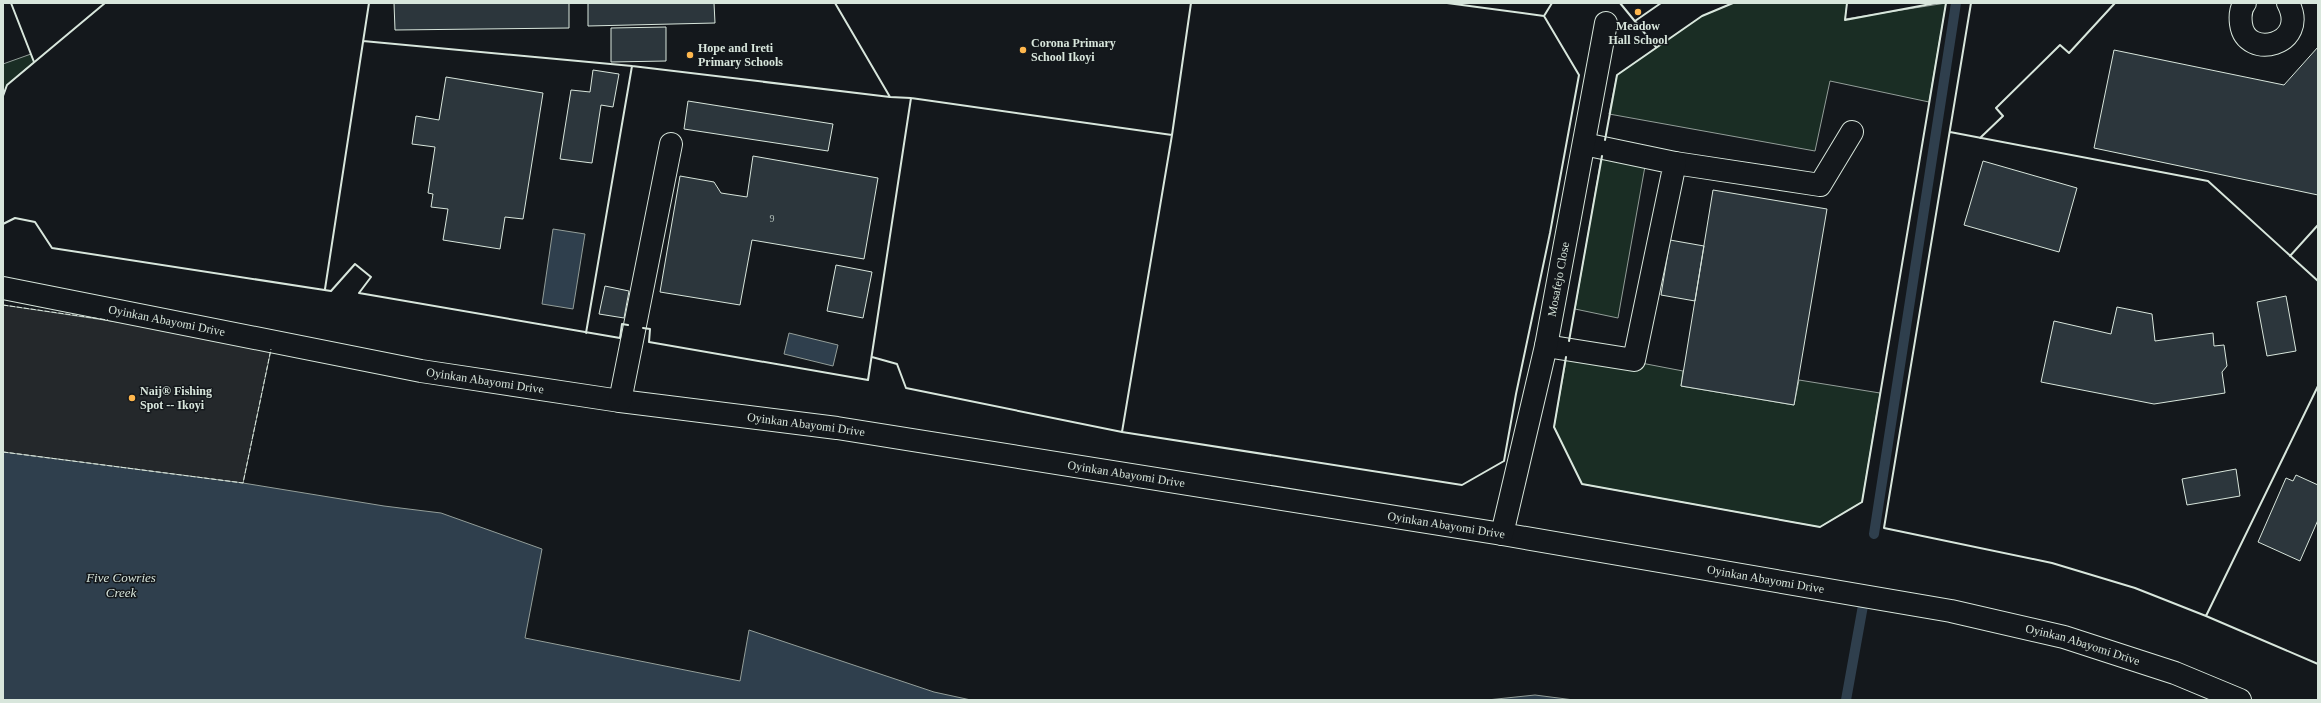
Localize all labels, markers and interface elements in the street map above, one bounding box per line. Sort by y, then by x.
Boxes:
marker: Meadow Hall School [1633,7,1643,17]
place label: Meadow Hall School [1608,19,1668,47]
place label: Corona Primary School Ikoyi [1031,36,1116,64]
place label: Hope and Ireti Primary Schools [698,41,783,69]
marker: Corona Primary School Ikoyi [1018,45,1028,55]
marker: Hope and Ireti Primary Schools [685,50,695,60]
house number: 9 [770,213,775,224]
street label: Mosafejo Close [1545,241,1572,318]
street label: Oyinkan Abayomi Drive [107,302,226,339]
street label: Oyinkan Abayomi Drive [425,365,545,396]
place label: Naij® Fishing Spot -- Ikoyi [140,384,212,412]
marker: Naij® Fishing Spot -- Ikoyi [127,393,137,403]
street label: Oyinkan Abayomi Drive [746,410,866,439]
street label: Oyinkan Abayomi Drive [1067,458,1186,490]
street label: Oyinkan Abayomi Drive [1387,509,1506,541]
street label: Oyinkan Abayomi Drive [1706,562,1825,596]
water label: Five Cowries Creek [85,570,156,600]
street label: Oyinkan Abayomi Drive [2024,621,2142,668]

